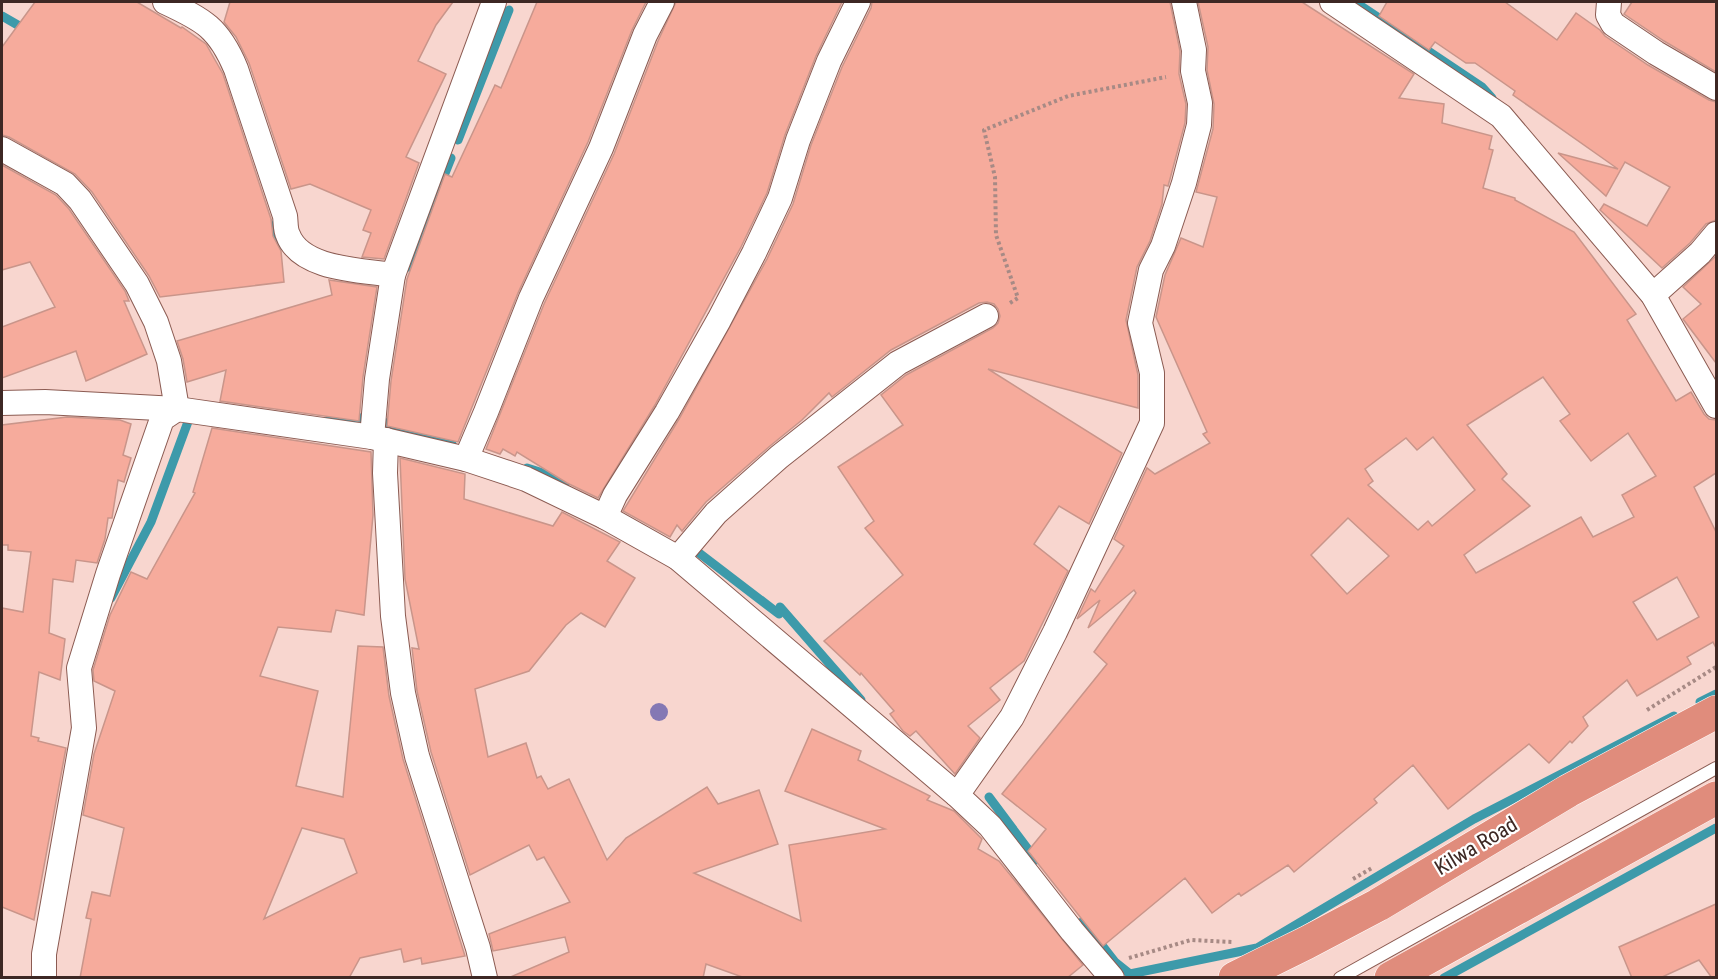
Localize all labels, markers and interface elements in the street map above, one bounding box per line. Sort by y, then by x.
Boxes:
street label: Kilwa Road [1430,812,1522,880]

